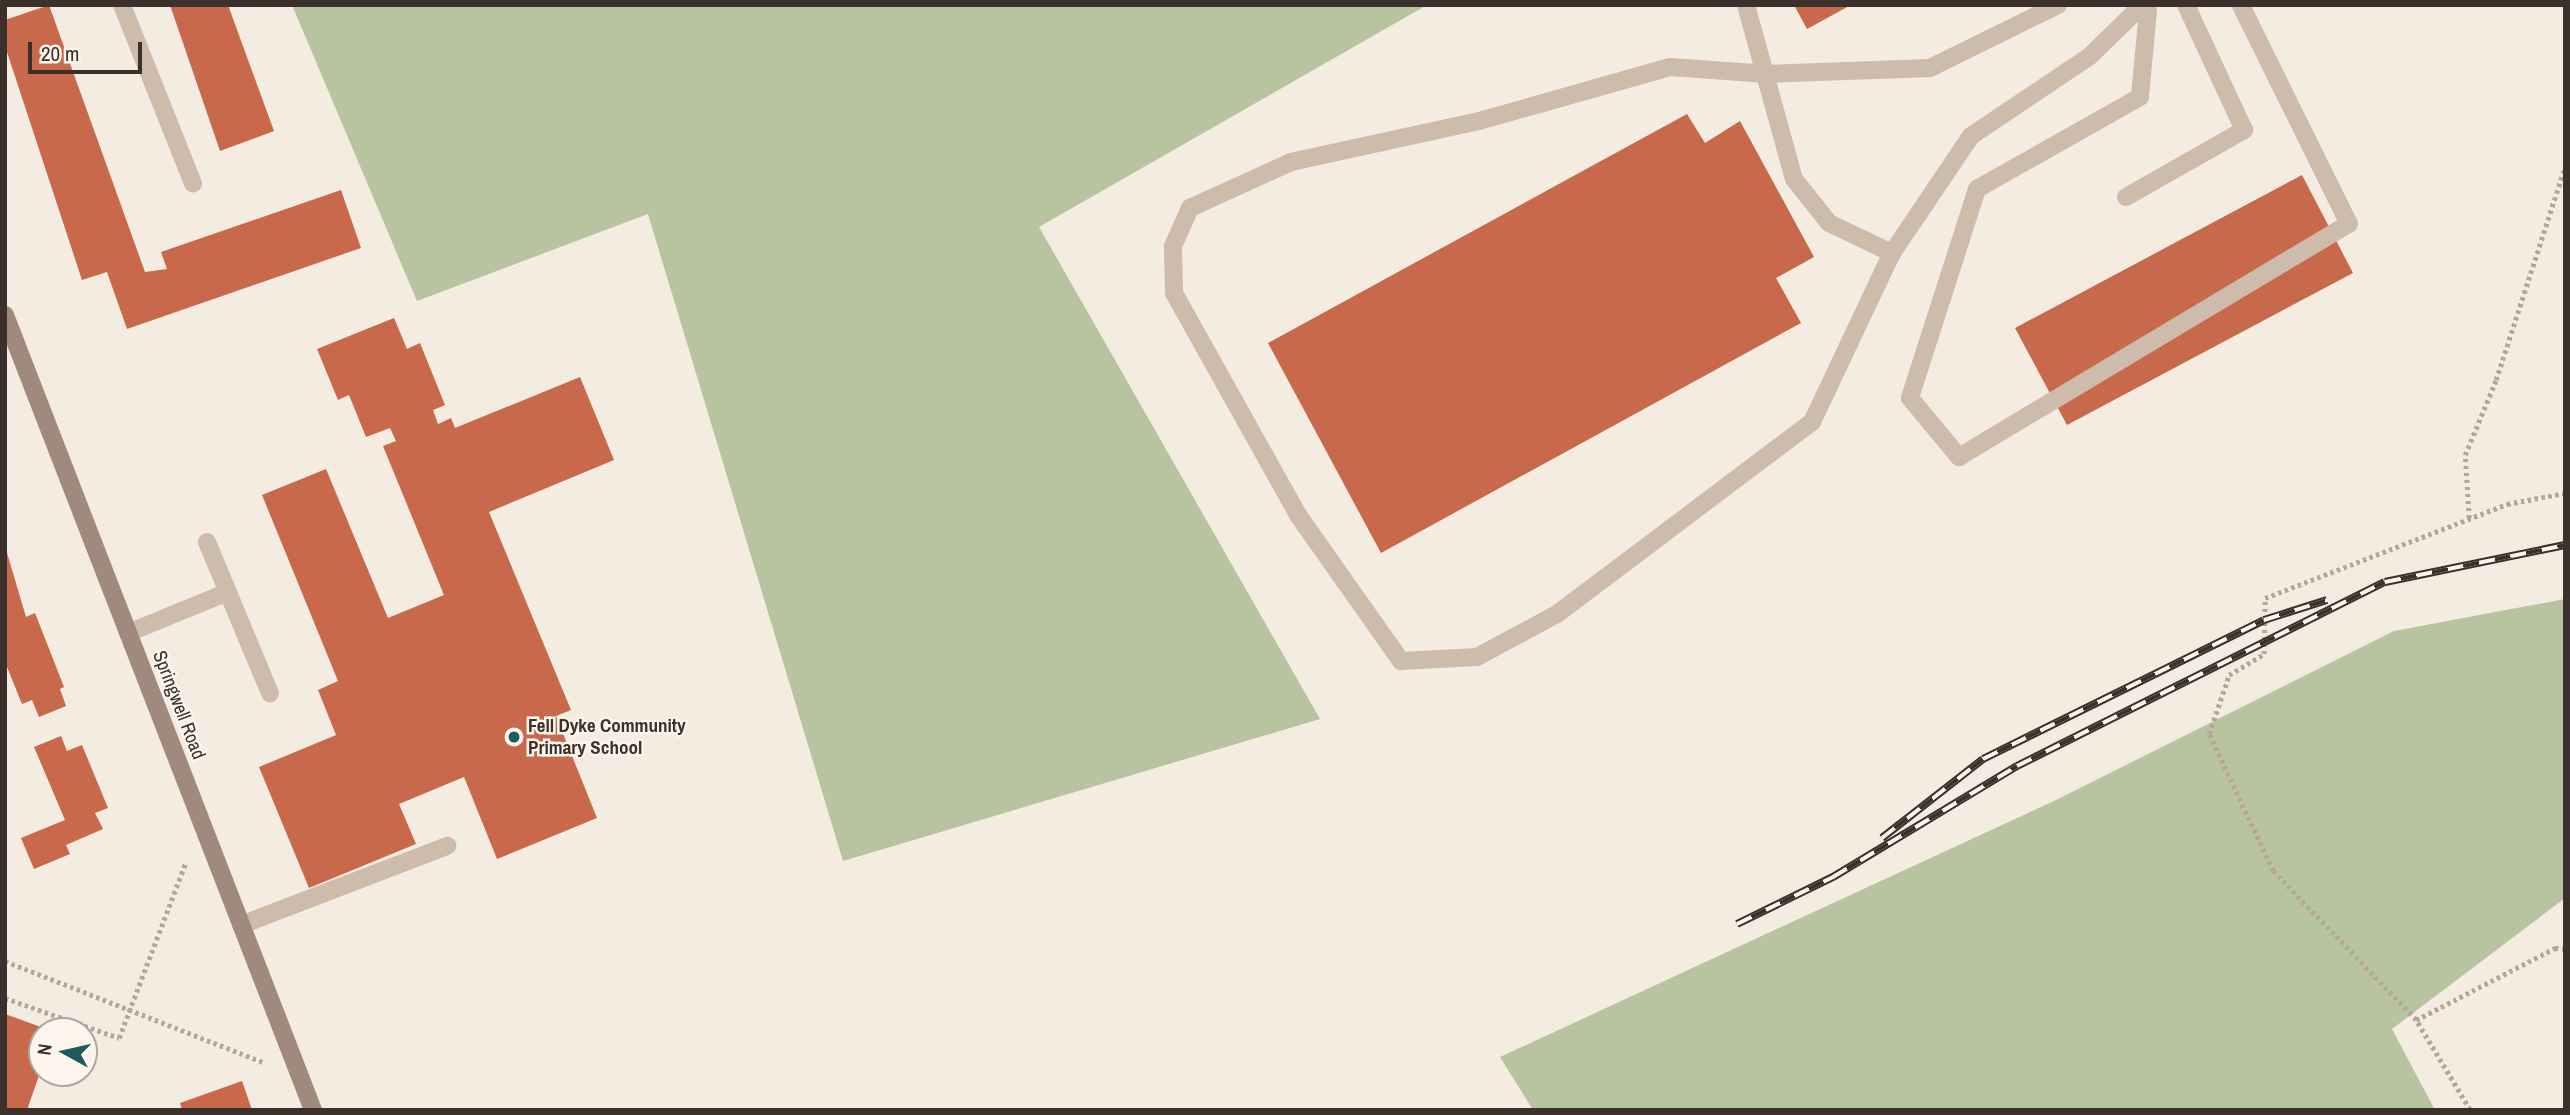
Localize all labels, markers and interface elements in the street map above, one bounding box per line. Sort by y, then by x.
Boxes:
scale bar [32,28,145,72]
text: 20 m [41,39,79,68]
street label: Springwell Road [148,648,210,762]
place label: Fell Dyke Community Primary School [528,715,686,759]
marker: Fell Dyke Community Primary School [506,729,522,745]
north arrow [28,1017,98,1087]
text: N [31,1042,58,1057]

